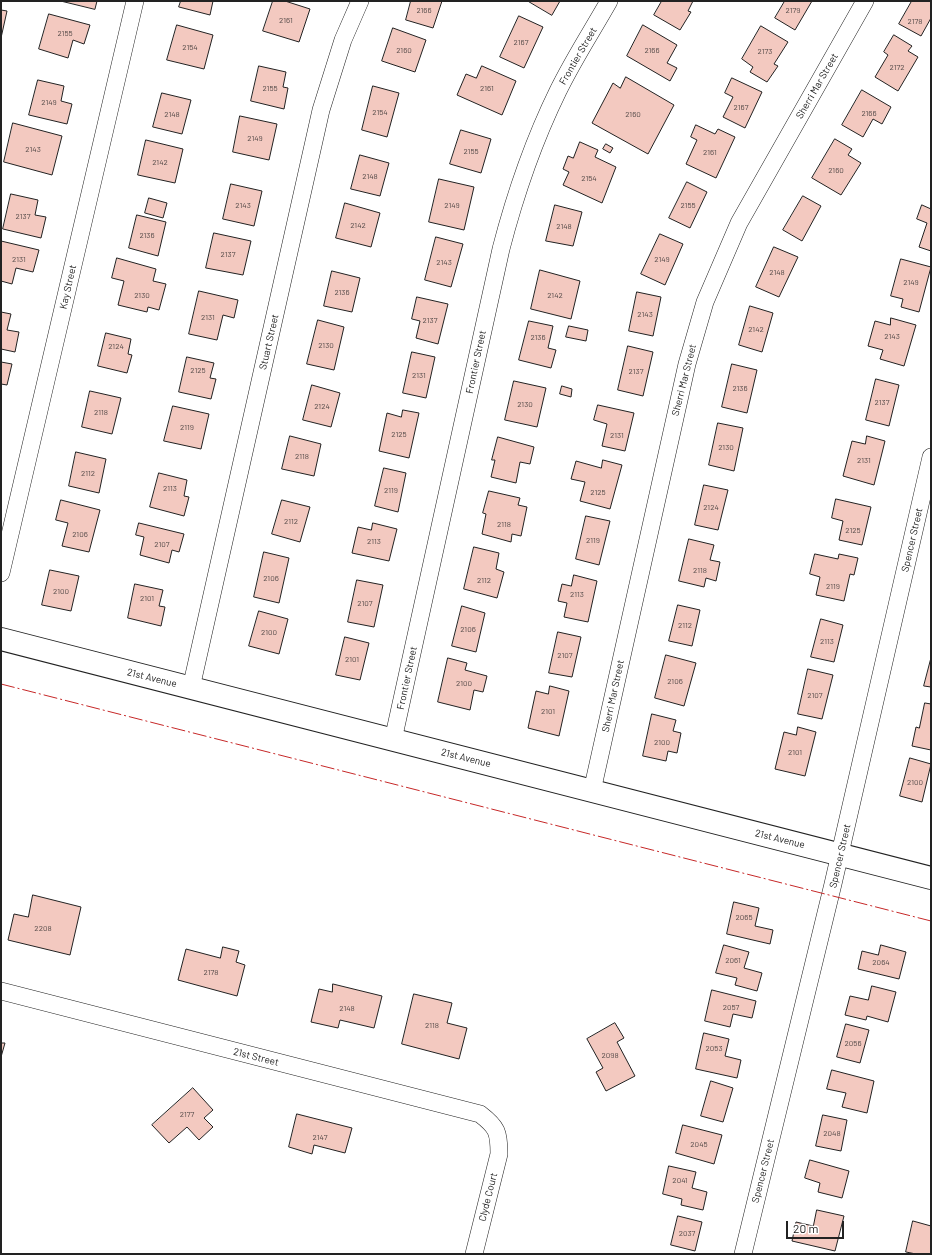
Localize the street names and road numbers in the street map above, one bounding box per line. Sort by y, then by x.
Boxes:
street label: Frontier Street [557,25,599,87]
street label: Sherri Mar Street [793,51,841,121]
street label: Kay Street [57,264,79,310]
street label: Stuart Street [257,313,281,371]
street label: Frontier Street [463,329,489,395]
street label: Sherri Mar Street [669,343,699,417]
street label: Spencer Street [899,507,925,573]
street label: Frontier Street [394,645,420,711]
street label: Sherri Mar Street [599,659,627,733]
street label: 21st Avenue [126,666,178,690]
street label: 21st Avenue [440,746,492,770]
street label: Spencer Street [827,823,853,889]
street label: 21st Avenue [754,827,806,851]
street label: 21st Street [232,1046,280,1068]
street label: Spencer Street [749,1138,777,1204]
street label: Clyde Court [476,1171,500,1223]

